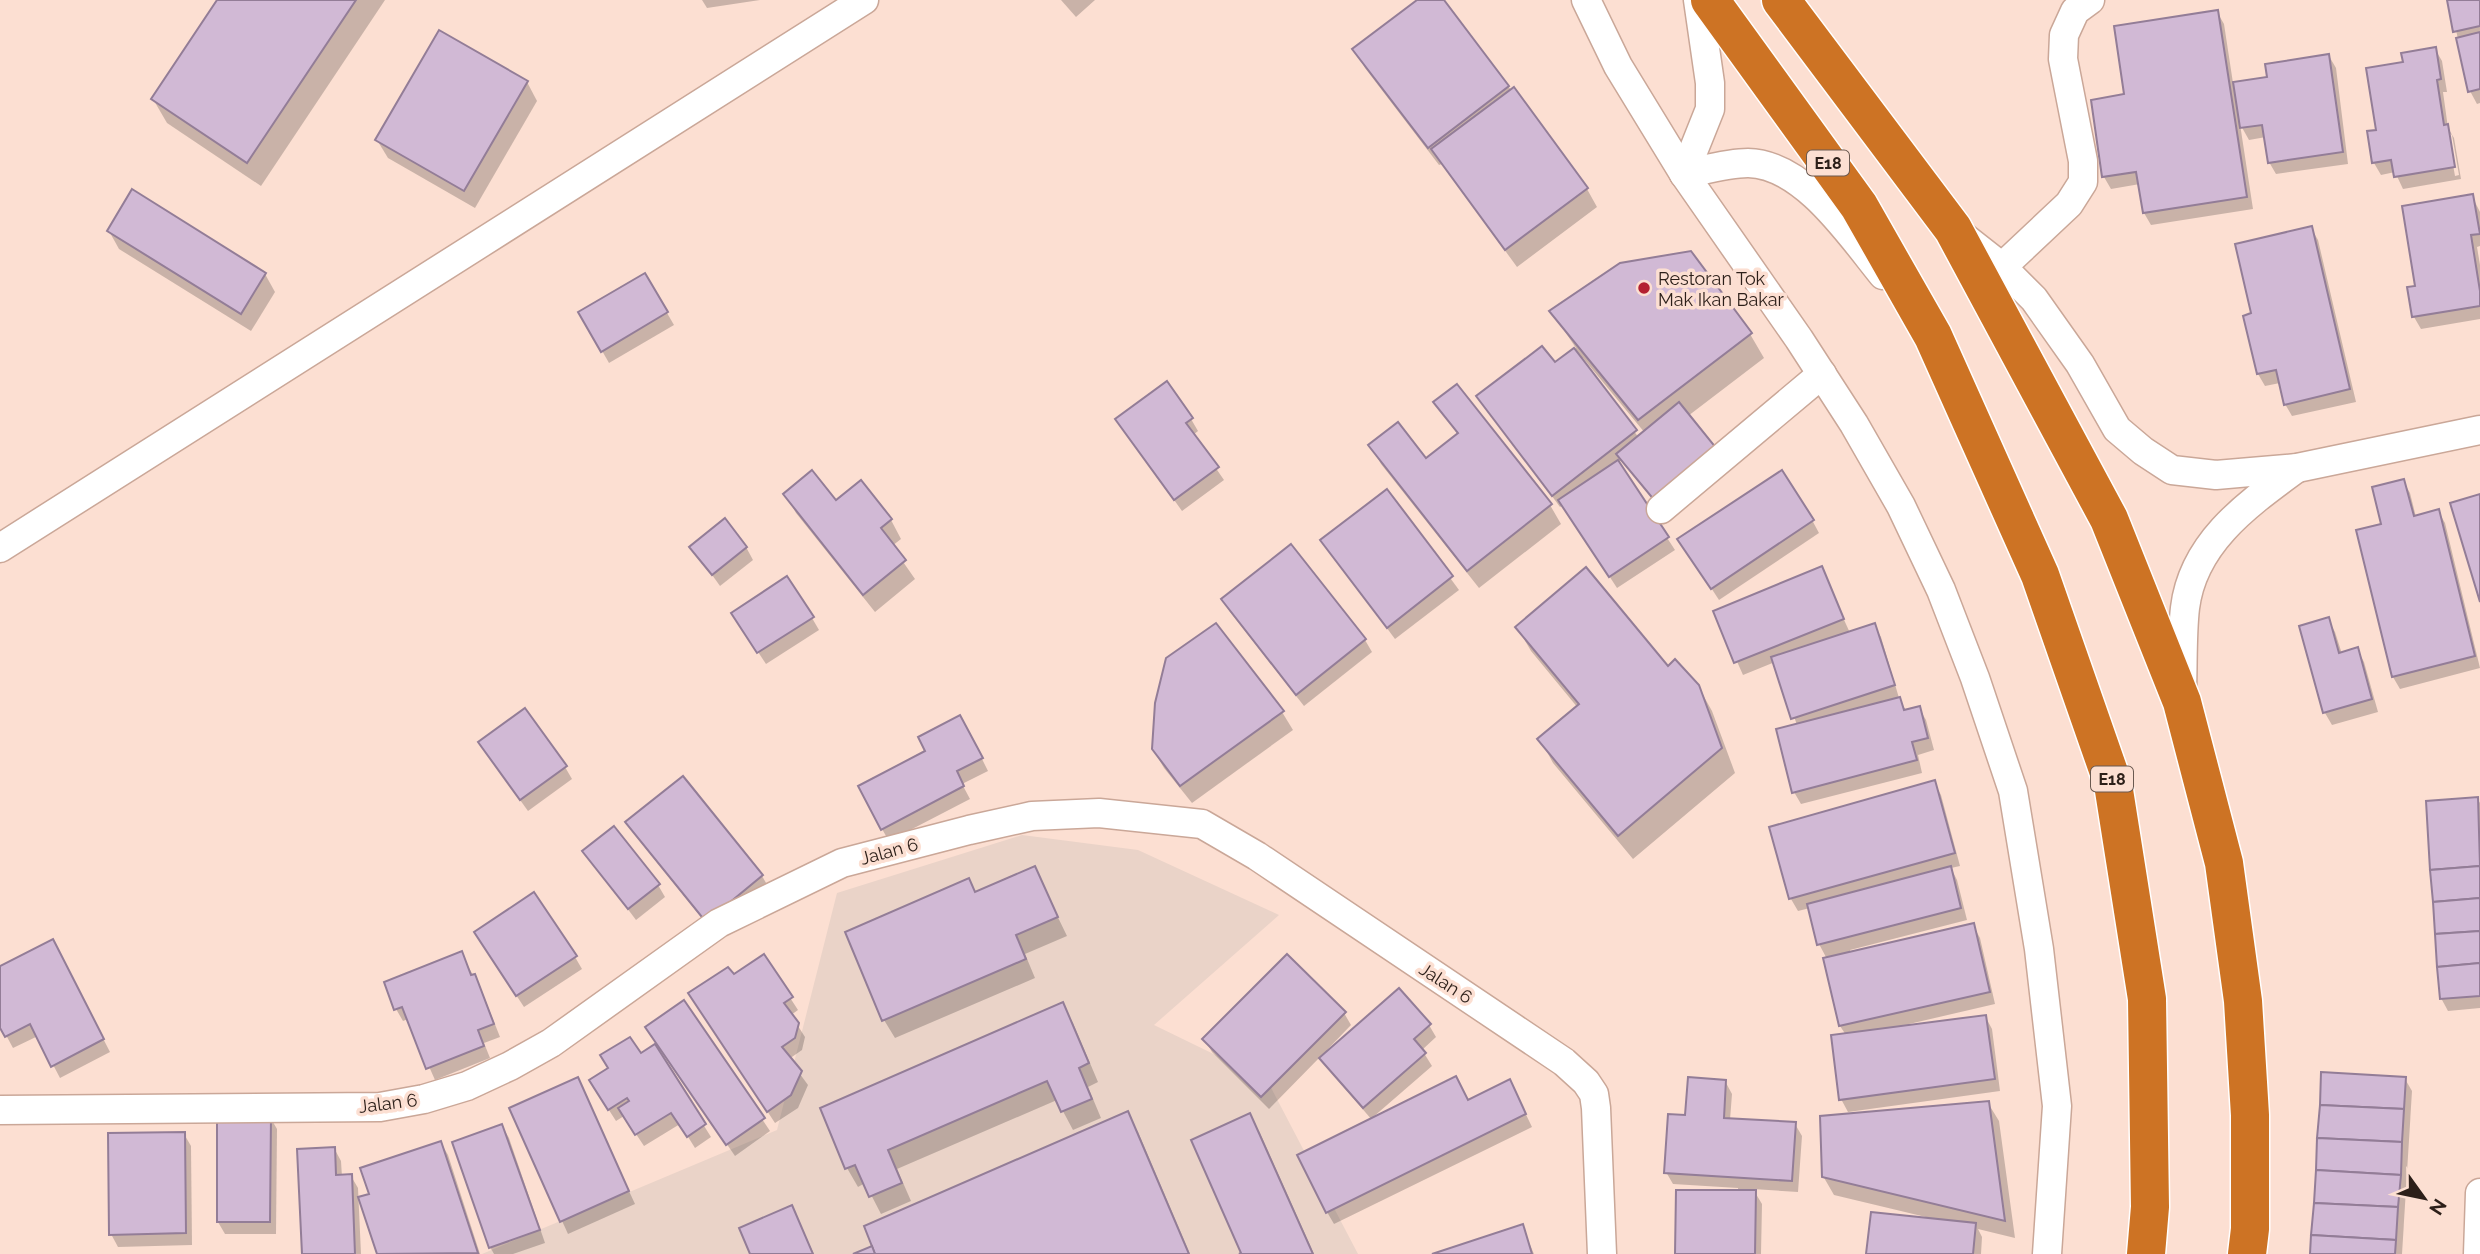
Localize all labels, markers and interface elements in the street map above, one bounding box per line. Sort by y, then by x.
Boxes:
road number: E18 [1807,150,1849,176]
place label: Restoran Tok Mak Ikan Bakar [1658,268,1785,310]
marker: Restoran Tok Mak Ikan Bakar [1636,280,1652,296]
road number: E18 [2091,766,2133,792]
street label: Jalan 6 [858,833,920,869]
street label: Jalan 6 [1416,958,1477,1008]
street label: Jalan 6 [357,1089,419,1117]
north arrow [2389,1163,2459,1233]
text: N [2425,1195,2451,1219]

